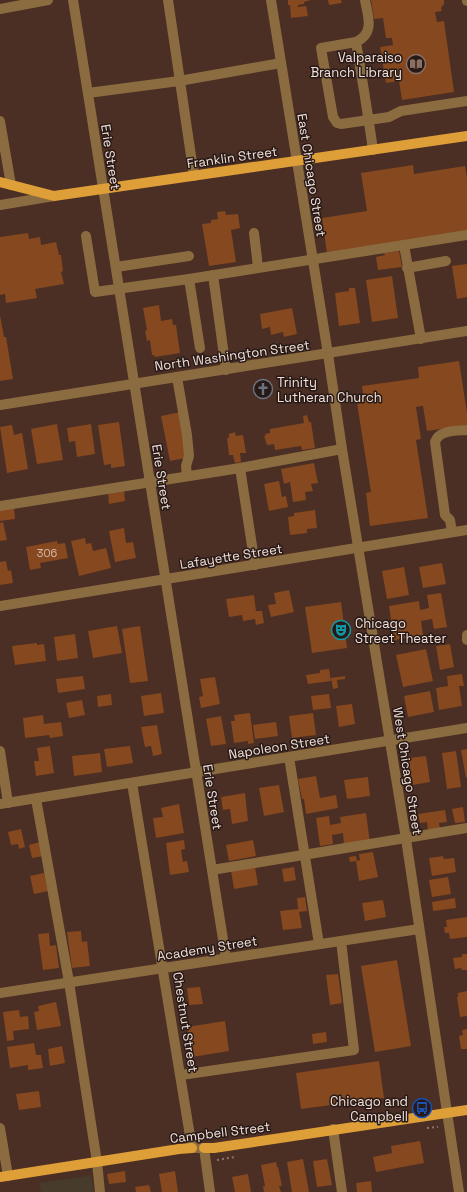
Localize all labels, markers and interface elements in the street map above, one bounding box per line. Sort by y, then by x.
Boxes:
place label: Valparaiso Branch Library [311,49,402,81]
library icon: Valparaiso Branch Library [405,53,427,75]
street label: East Chicago Street [293,112,330,238]
street label: Erie Street [97,123,124,191]
street label: Franklin Street [186,143,279,172]
street label: North Washington Street [153,336,311,375]
place label: Trinity Lutheran Church [277,374,382,406]
church icon: Trinity Lutheran Church [252,378,274,400]
street label: Erie Street [148,443,175,511]
street label: Lafayette Street [179,540,284,573]
house number: 306 [37,546,57,560]
place label: Chicago Street Theater [355,615,447,647]
theatre icon: Chicago Street Theater [330,619,352,641]
street label: West Chicago Street [389,706,426,836]
street label: Napoleon Street [227,730,331,763]
street label: Erie Street [199,763,226,831]
street label: Academy Street [156,932,259,965]
street label: Chestnut Street [169,971,202,1074]
place label: Chicago and Campbell [330,1093,408,1125]
bus stop icon: Chicago and Campbell [411,1097,433,1119]
street label: Campbell Street [169,1118,271,1147]

